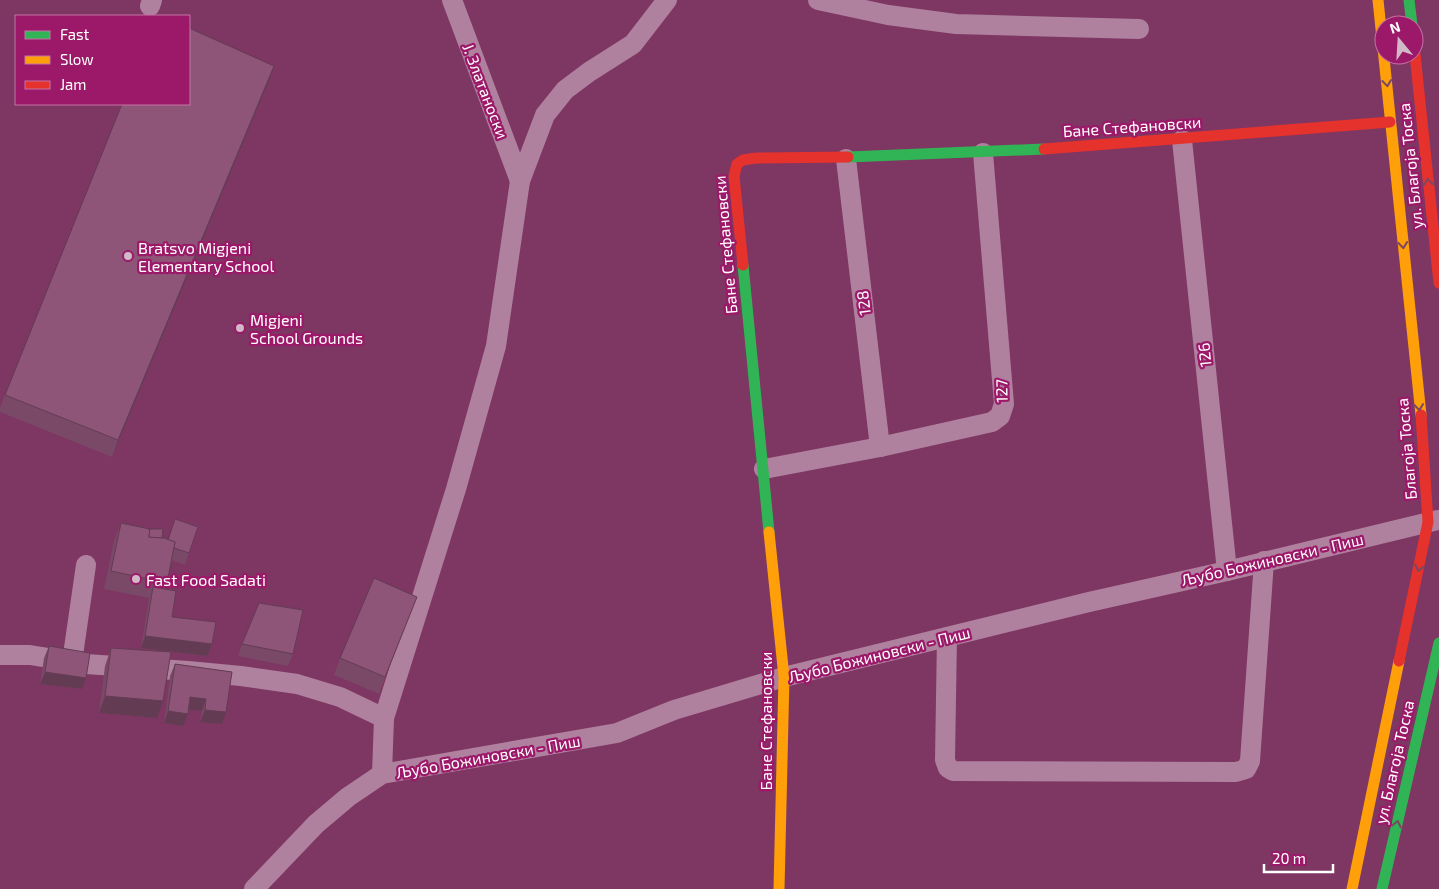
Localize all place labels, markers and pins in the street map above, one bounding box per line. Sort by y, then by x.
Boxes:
place label: Bratsvo Migjeni Elementary School [138,238,274,275]
marker: Bratsvo Migjeni Elementary School [122,250,134,262]
place label: Migjeni School Grounds [250,310,363,347]
marker: Migjeni School Grounds [234,322,246,334]
place label: Fast Food Sadati [146,570,266,589]
marker: Fast Food Sadati [130,573,142,585]

